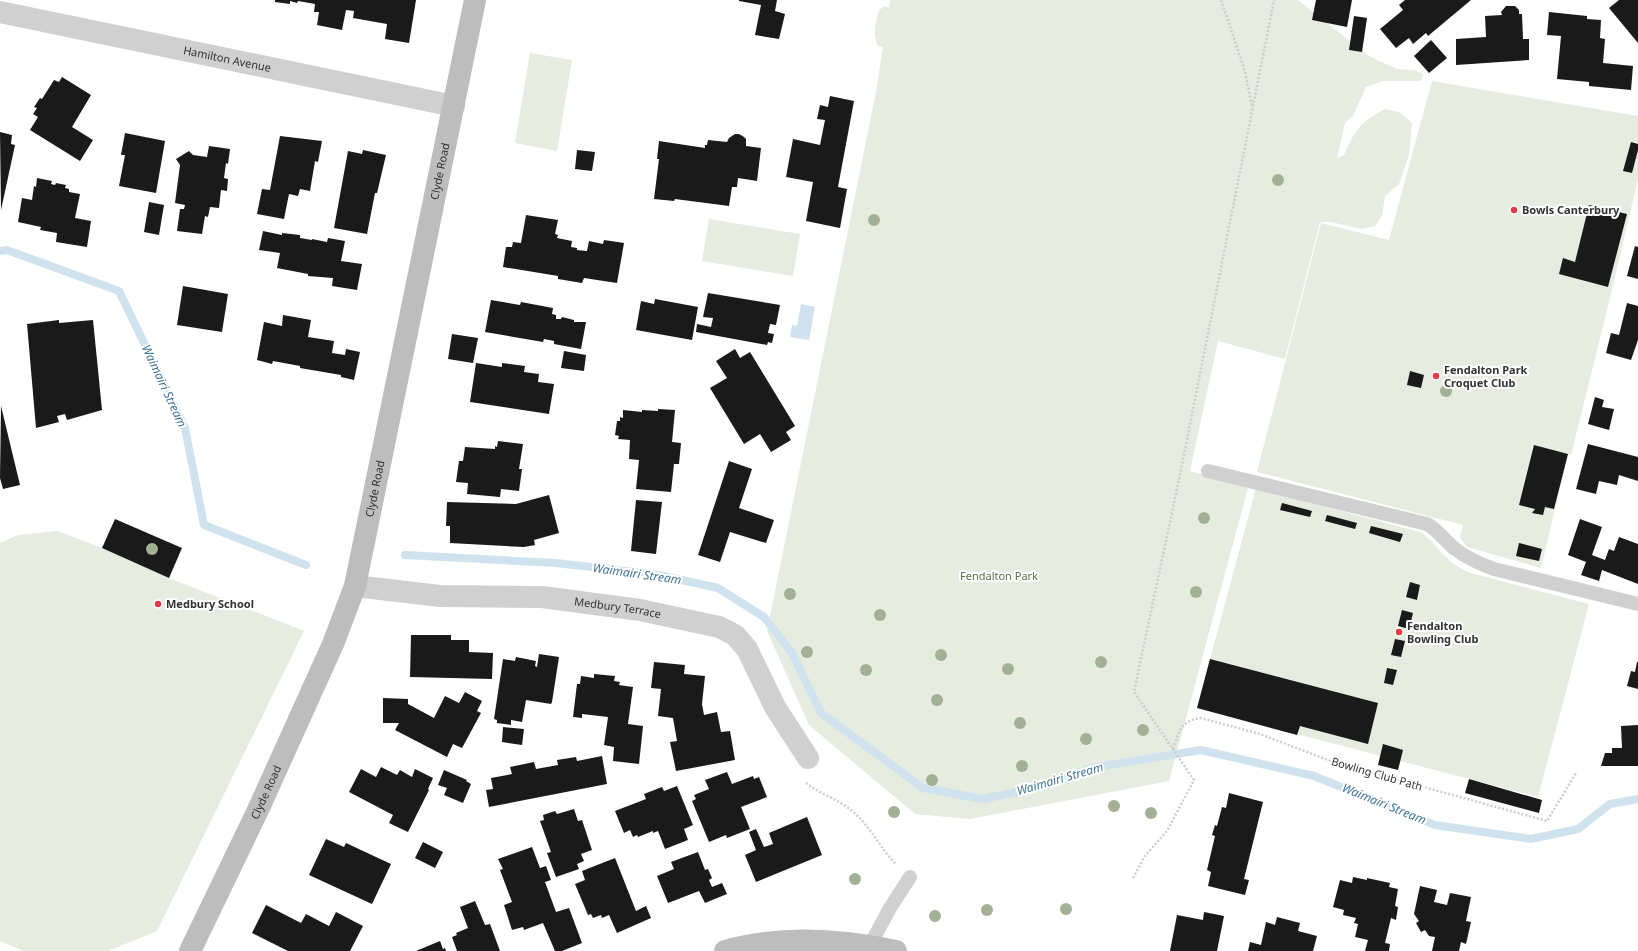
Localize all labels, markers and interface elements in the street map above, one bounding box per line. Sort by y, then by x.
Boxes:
street label: Hamilton Avenue [182,42,273,75]
street label: Clyde Road [426,141,453,201]
place label: Bowls Canterbury [1522,202,1620,217]
marker: Bowls Canterbury [1509,205,1519,215]
water label: Waimairi Stream [138,342,191,430]
place label: Fendalton Park Croquet Club [1444,362,1528,390]
marker: Fendalton Park Croquet Club [1431,371,1441,381]
street label: Clyde Road [361,459,388,518]
water label: Waimairi Stream [592,559,682,588]
park label: Fendalton Park [960,568,1038,583]
street label: Medbury Terrace [573,593,663,621]
place label: Medbury School [166,596,254,611]
marker: Medbury School [153,599,163,609]
place label: Fendalton Bowling Club [1407,618,1478,646]
marker: Fendalton Bowling Club [1394,627,1404,637]
street label: Bowling Club Path [1330,753,1424,794]
water label: Waimairi Stream [1015,758,1105,799]
street label: Clyde Road [247,763,284,822]
water label: Waimairi Stream [1340,779,1429,828]

